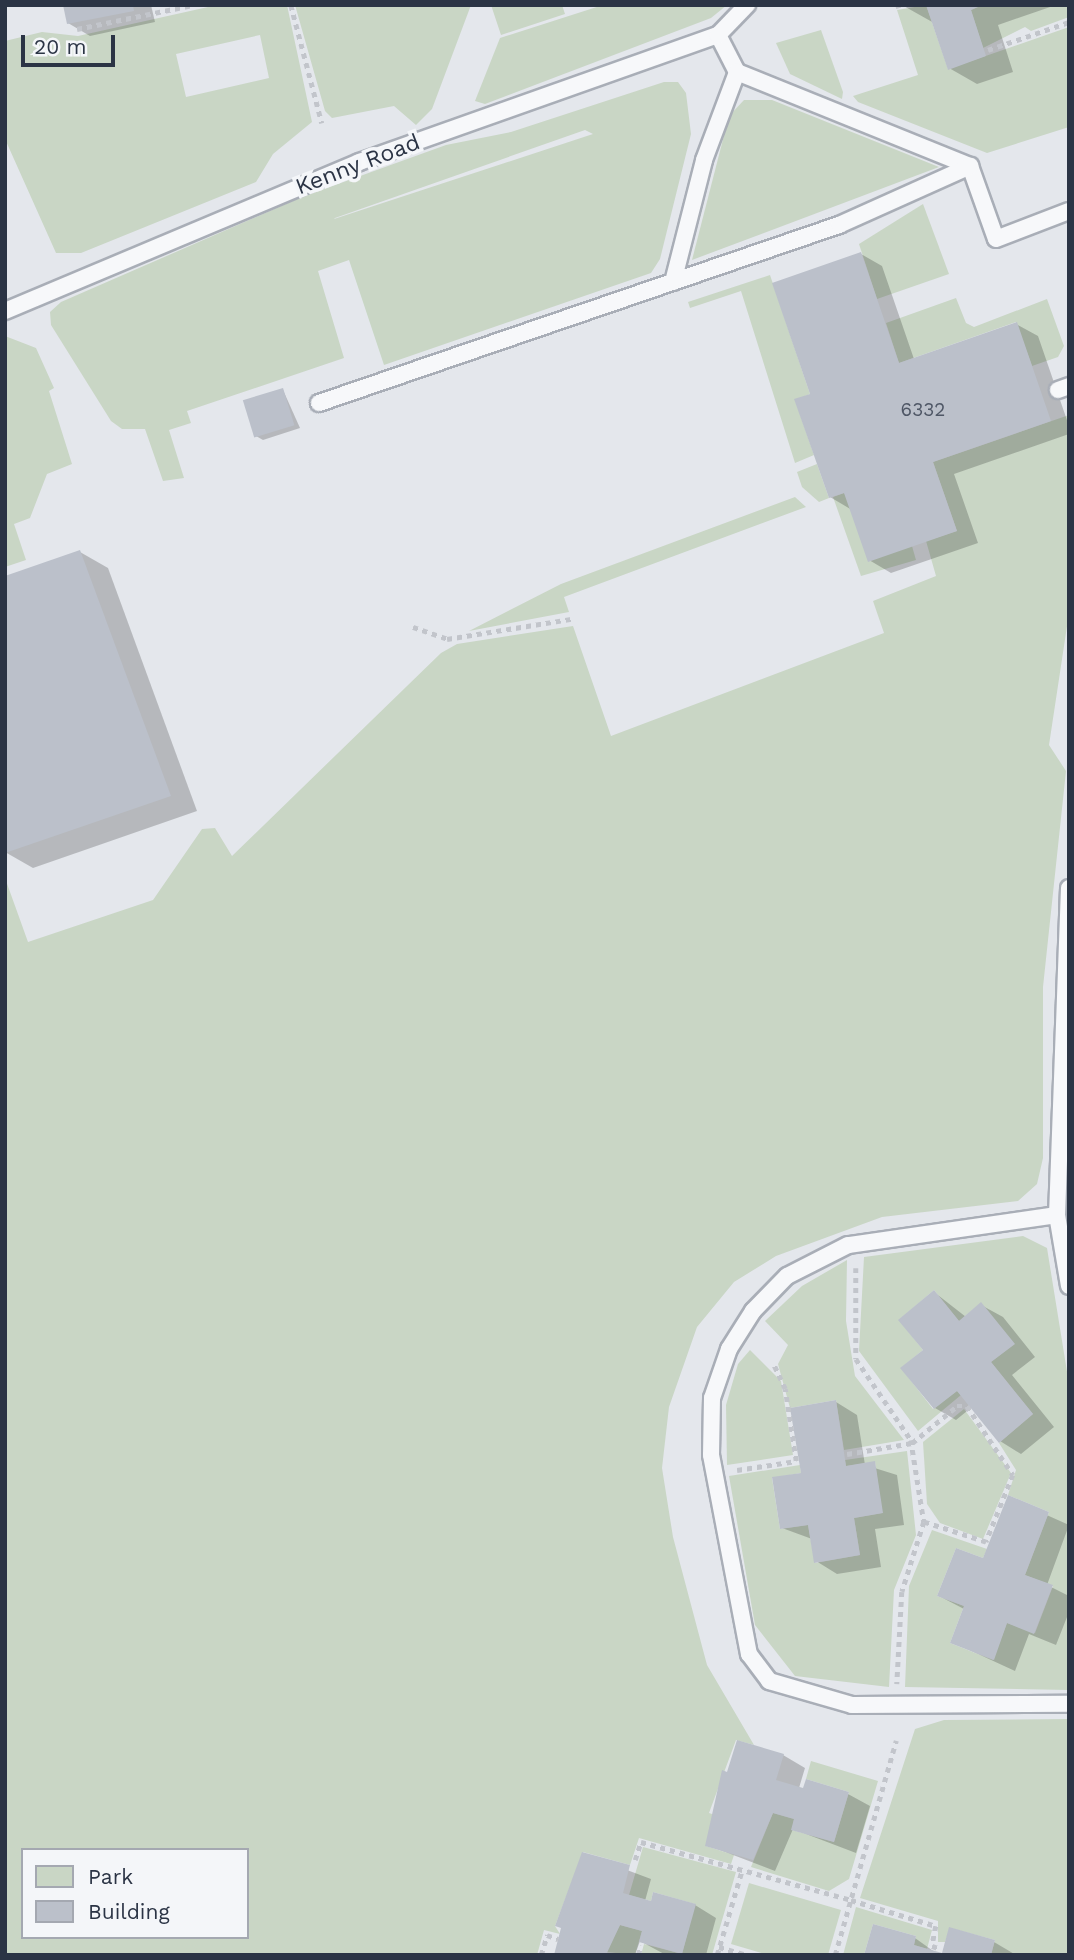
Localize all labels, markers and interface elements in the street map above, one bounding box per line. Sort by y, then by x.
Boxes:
scale bar [24,21,119,65]
text: 20 m [34,34,86,59]
street label: Kenny Road [292,129,424,201]
house number: 6332 [901,399,945,421]
legend [21,1848,248,1939]
text: Park [88,1864,133,1889]
text: Building [88,1899,170,1924]

